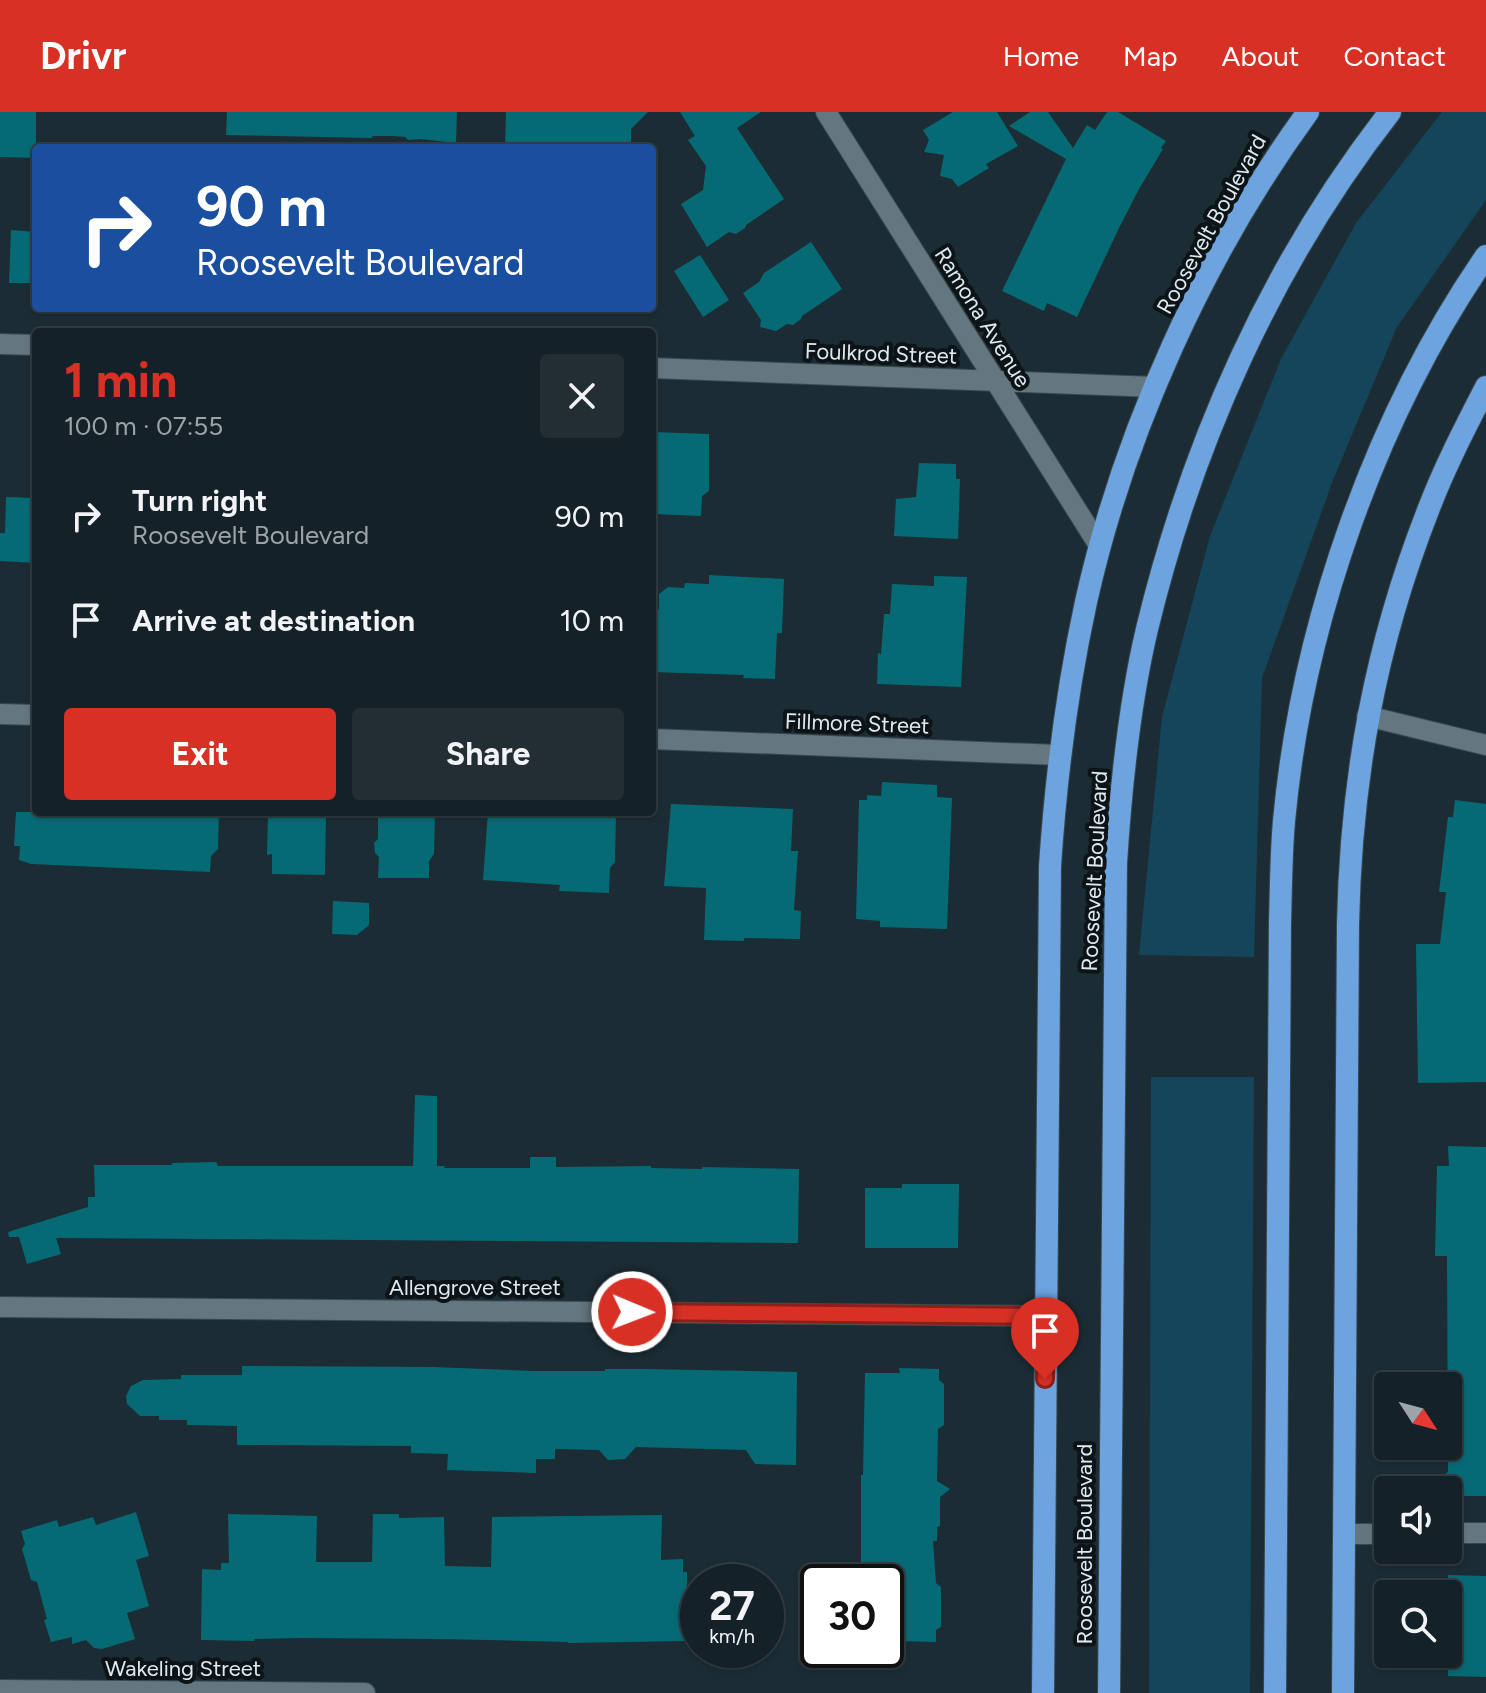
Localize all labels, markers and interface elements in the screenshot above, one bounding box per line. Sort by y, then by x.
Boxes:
text: Drivr [40,33,127,79]
text: Home [1003,39,1079,73]
text: Map [1123,39,1178,73]
text: About [1222,39,1299,73]
text: Contact [1343,39,1446,73]
street label: Roosevelt Boulevard [1151,130,1272,319]
text: 90 m [196,173,327,240]
icon: right [64,176,168,280]
text: Roosevelt Boulevard [196,241,525,284]
street label: Ramona Avenue [929,242,1036,392]
street label: Foulkrod Street [804,337,958,370]
text: 1 min [64,351,177,409]
button: close [540,354,624,438]
text: 100 m · 07:55 [64,410,223,442]
text: Turn right [132,482,267,519]
icon: right [64,494,108,538]
text: 90 m [555,498,624,535]
text: Roosevelt Boulevard [132,519,369,551]
icon: arrive [64,598,108,642]
text: Arrive at destination [132,602,415,639]
text: 10 m [559,602,624,639]
street label: Fillmore Street [784,707,930,740]
button: Exit [64,708,336,800]
button: Share [352,708,624,800]
street label: Roosevelt Boulevard [1076,770,1113,972]
position arrow [590,1270,674,1354]
street label: Allengrove Street [389,1274,561,1301]
pin [1011,1297,1079,1379]
icon: arrive [1023,1309,1067,1353]
north arrow [1374,1372,1462,1460]
map controls [1374,1372,1462,1668]
street label: Roosevelt Boulevard [1071,1444,1098,1644]
button: sound [1374,1476,1462,1564]
speed limit sign: 30 [800,1564,904,1668]
button: search [1374,1580,1462,1668]
text: 27 [709,1582,755,1630]
text: km/h [709,1624,755,1648]
street label: Wakeling Street [105,1655,261,1682]

